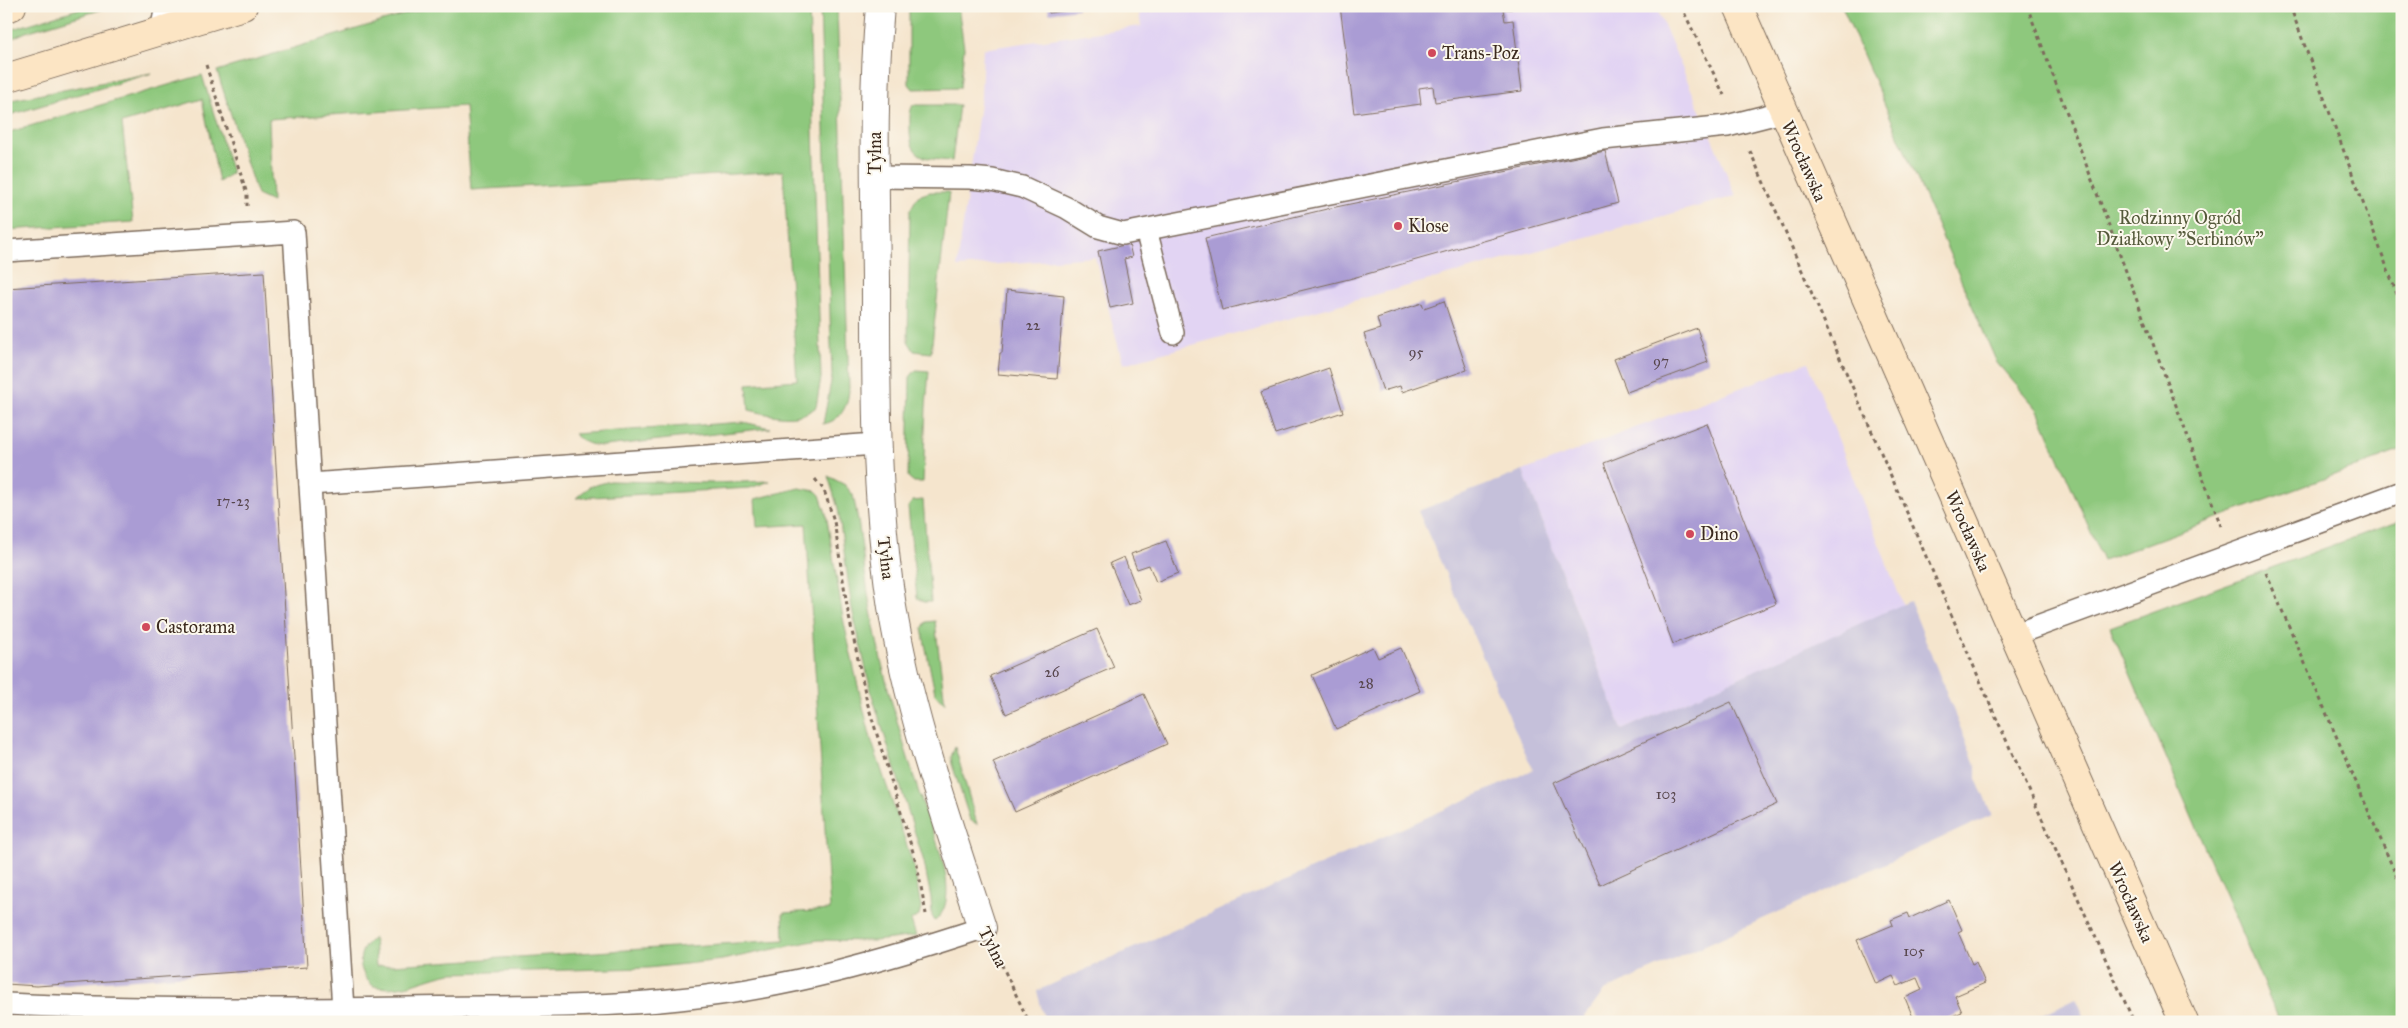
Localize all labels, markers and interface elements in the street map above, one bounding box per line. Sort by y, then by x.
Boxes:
place label: Trans-Poz [1442,42,1519,64]
marker: Trans-Poz [1426,47,1438,59]
street label: Wrocławska [1776,117,1832,205]
street label: Tylna [864,131,886,174]
park label: Rodzinny Ogród Działkowy "Serbinów" [2096,207,2264,250]
place label: Klose [1408,215,1449,237]
marker: Klose [1392,220,1404,232]
house number: 22 [1026,316,1041,334]
house number: 95 [1408,343,1424,361]
house number: 97 [1653,352,1669,370]
street label: Wrocławska [1940,487,1996,575]
house number: 17-23 [216,492,250,510]
place label: Dino [1700,523,1738,545]
marker: Dino [1684,528,1696,540]
street label: Tylna [872,535,900,581]
place label: Castorama [156,616,235,638]
marker: Castorama [140,621,152,633]
house number: 26 [1044,663,1061,681]
house number: 28 [1358,674,1374,692]
house number: 103 [1656,785,1676,803]
street label: Wrocławska [2103,858,2159,946]
street label: Tylna [973,923,1013,971]
house number: 105 [1903,942,1925,960]

